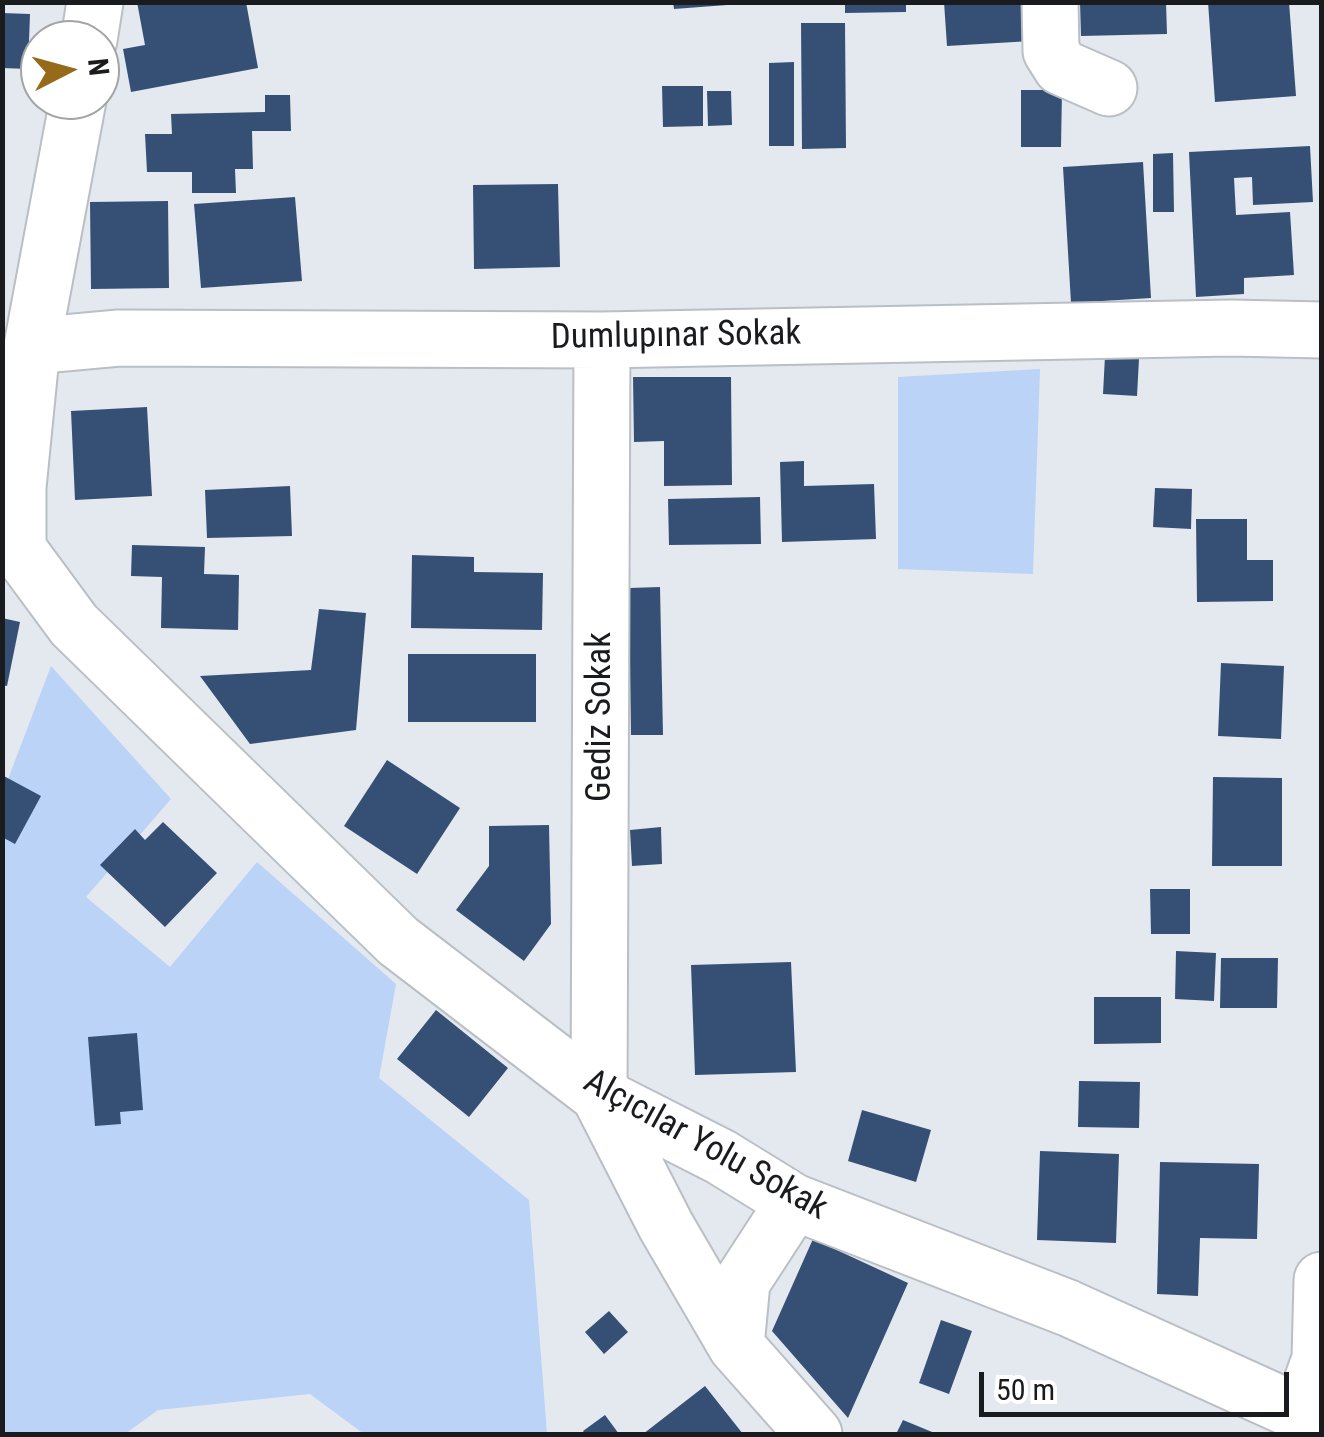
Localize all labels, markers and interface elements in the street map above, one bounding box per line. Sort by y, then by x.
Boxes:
north arrow [20,20,120,120]
text: N [81,57,116,77]
street label: Dumlupınar Sokak [551,314,801,360]
street label: Gediz Sokak [580,632,622,802]
street label: Alçıcılar Yolu Sokak [576,1062,834,1230]
scale bar [984,1352,1294,1414]
text: 50 m [996,1372,1055,1407]

